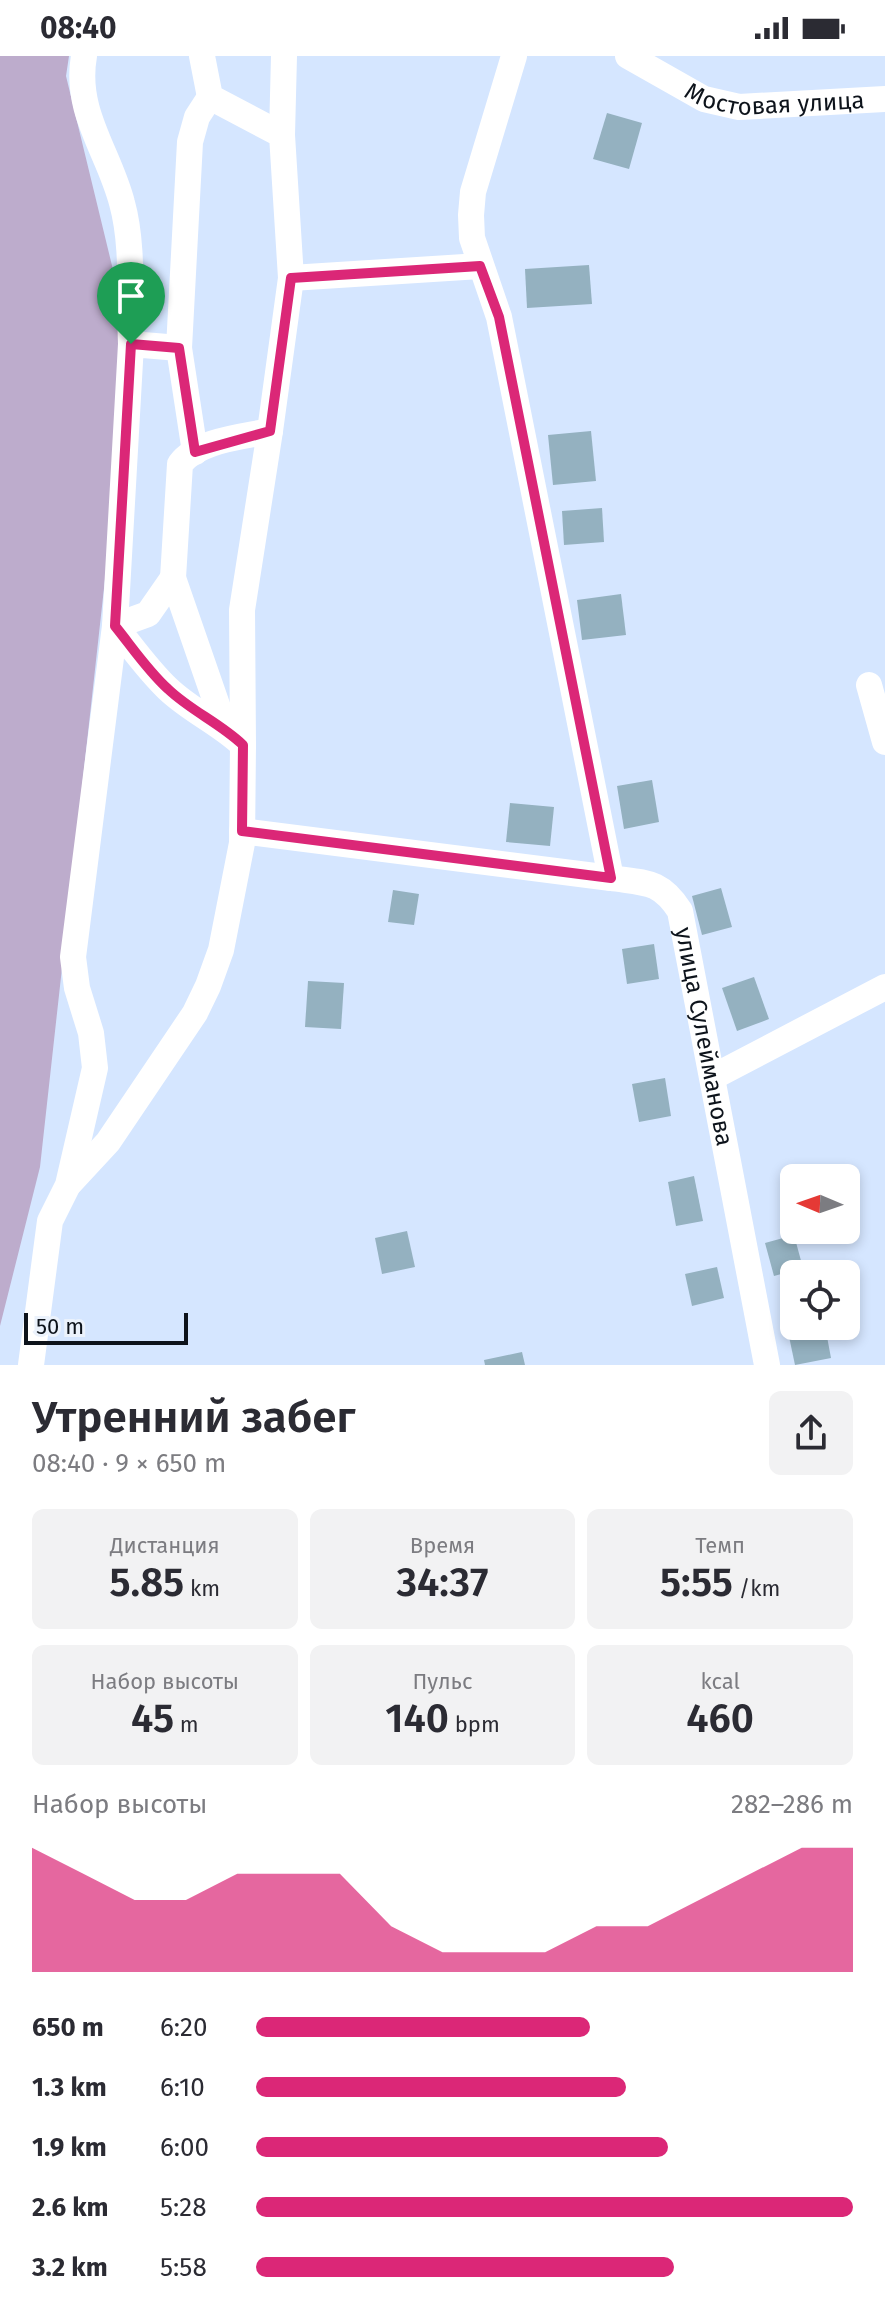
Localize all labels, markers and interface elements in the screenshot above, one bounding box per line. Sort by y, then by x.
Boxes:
text: 08:40 [40,10,117,46]
street label: Мостовая улица [680,77,865,121]
pin [97,262,165,344]
icon: arrive [109,274,153,318]
street label: улица Сулейманова [669,925,739,1148]
north arrow [780,1164,860,1244]
map controls [780,1164,860,1340]
button: locate [780,1260,860,1340]
scale bar [24,1309,188,1345]
text: 50 m [36,1313,84,1340]
text: Утренний забег [32,1391,355,1444]
button: share [769,1391,853,1475]
text: 08:40 · 9 × 650 m [32,1448,226,1479]
text: Дистанция [110,1532,220,1559]
text: Время [410,1532,475,1559]
text: Темп [695,1532,745,1559]
text: 5.85 [109,1559,184,1607]
text: 34:37 [397,1559,488,1607]
text: 5:55 [660,1559,733,1607]
text: km [184,1575,220,1602]
text: /km [733,1575,780,1602]
text: Набор высоты [91,1668,239,1695]
text: Пульс [413,1668,472,1695]
text: kcal [700,1668,740,1695]
text: 45 [131,1695,174,1743]
text: 140 [385,1695,449,1743]
text: 460 [686,1695,754,1743]
text: m [174,1711,199,1738]
text: bpm [449,1711,500,1738]
text: Набор высоты [32,1789,207,1820]
text: 282–286 m [731,1789,853,1820]
text: 650 m [32,2012,104,2043]
text: 6:20 [160,2012,207,2043]
text: 1.3 km [32,2072,107,2103]
text: 6:10 [160,2072,205,2103]
text: 1.9 km [32,2132,107,2163]
text: 6:00 [160,2132,209,2163]
text: 2.6 km [32,2192,109,2223]
text: 5:28 [160,2192,206,2223]
text: 3.2 km [32,2252,108,2283]
text: 5:58 [160,2252,207,2283]

